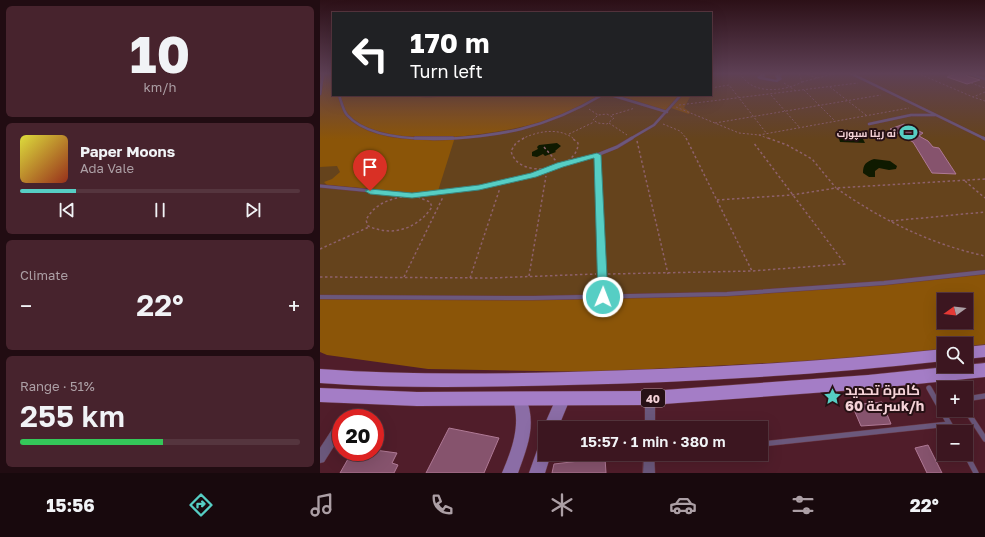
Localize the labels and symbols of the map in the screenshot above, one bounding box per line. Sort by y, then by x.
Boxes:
sports icon: ئه رينا سپورت [899,123,919,143]
place label: ئه رينا سپورت [837,127,896,140]
pin [353,150,387,191]
position arrow [582,276,624,318]
north arrow [937,293,973,329]
place label: كامرة تحديد سرعة 60k/h [845,381,924,415]
place icon: كامرة تحديد سرعة 60k/h [822,387,842,407]
road number: 40 [641,389,665,407]
speed limit sign: 20 [332,409,384,461]

